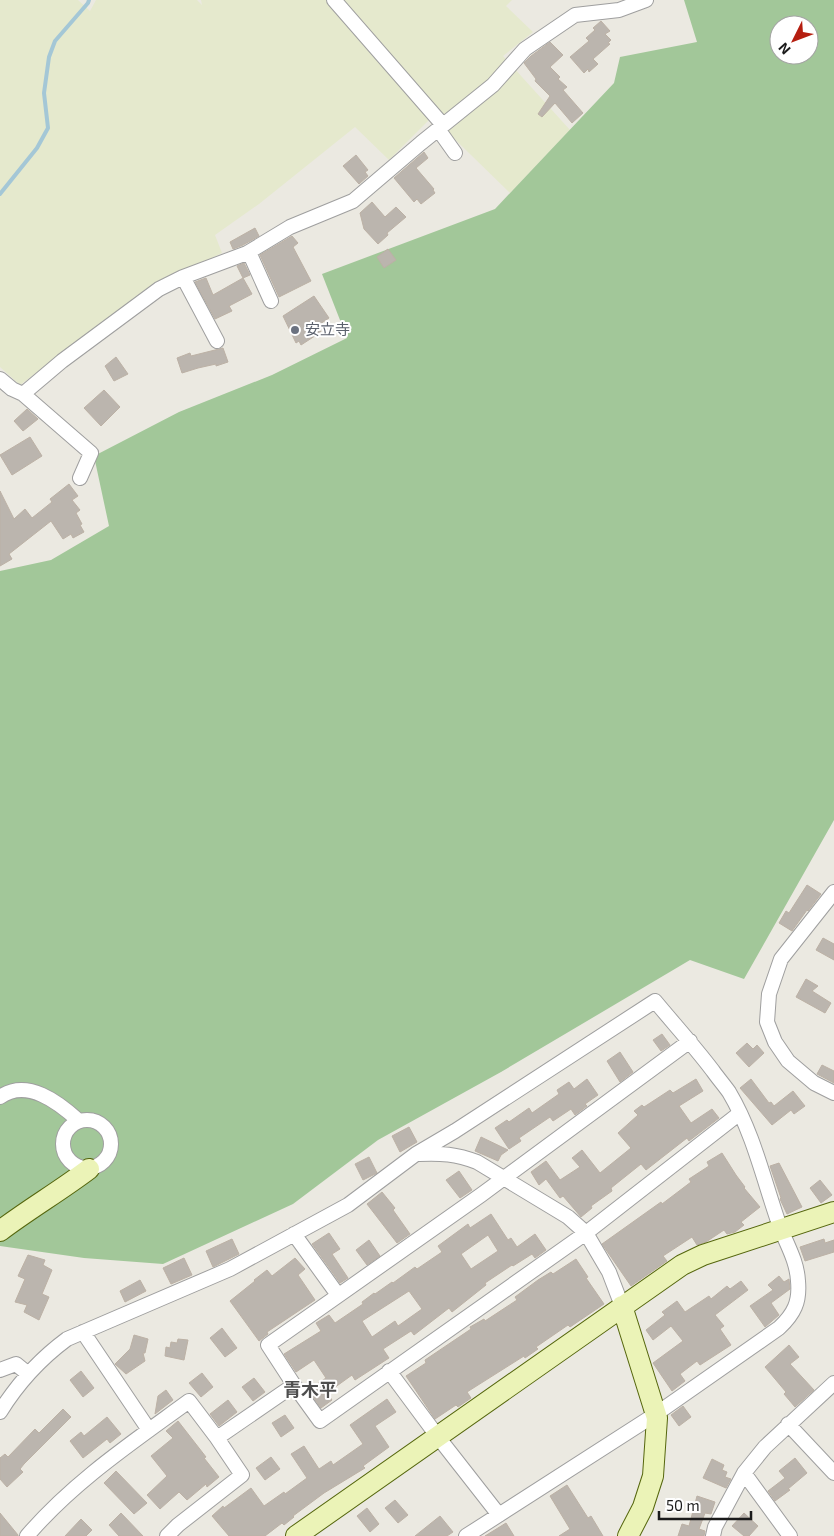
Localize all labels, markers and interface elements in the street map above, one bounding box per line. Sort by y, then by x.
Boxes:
north arrow [769,15,819,65]
text: N [774,40,794,58]
place label: 安立寺 [305,320,350,338]
marker: 安立寺 [289,324,301,336]
district label: 青木平 [283,1378,337,1400]
scale bar [659,1488,752,1520]
text: 50 m [666,1496,700,1514]

